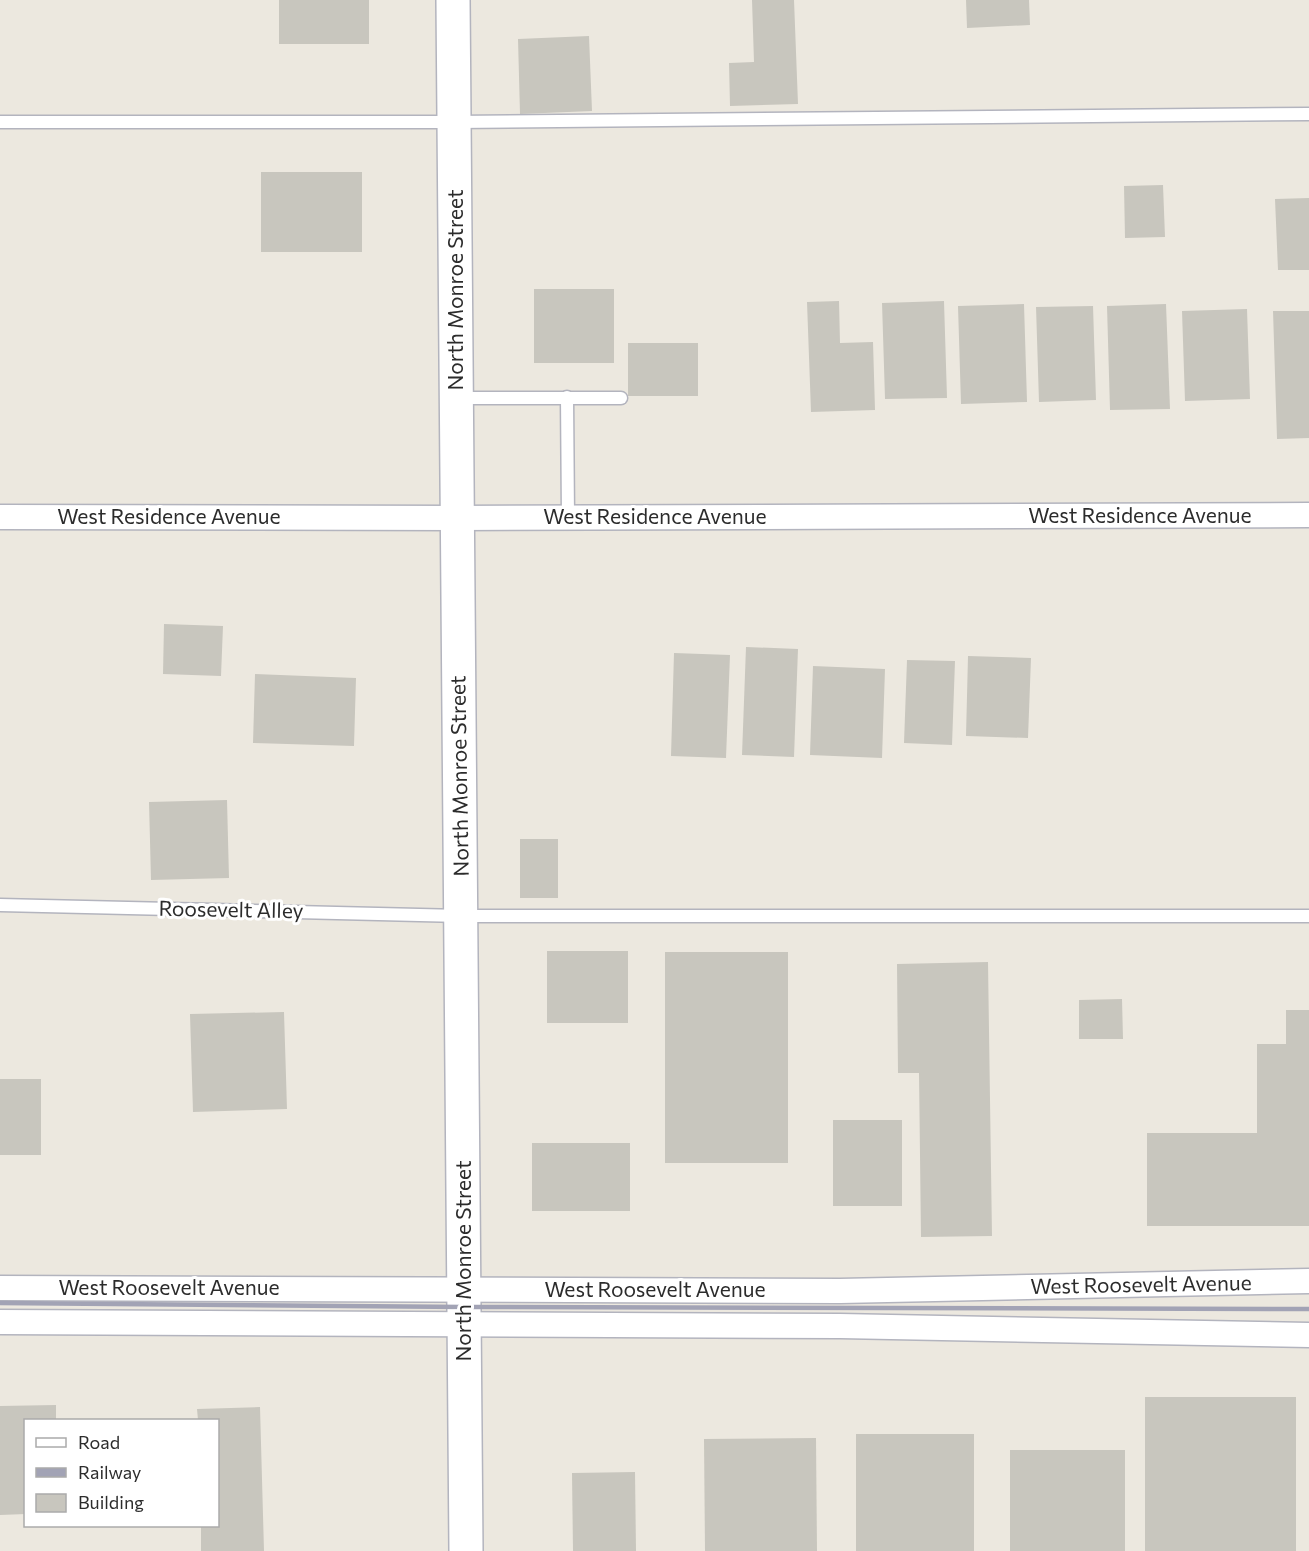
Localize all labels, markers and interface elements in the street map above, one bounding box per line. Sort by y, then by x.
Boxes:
street label: North Monroe Street [442,189,467,391]
street label: West Residence Avenue [1028,502,1252,527]
street label: West Residence Avenue [57,503,281,528]
street label: West Residence Avenue [543,503,767,528]
street label: North Monroe Street [444,675,473,877]
street label: Roosevelt Alley [158,895,304,922]
street label: North Monroe Street [450,1160,475,1362]
street label: West Roosevelt Avenue [1030,1269,1252,1298]
street label: West Roosevelt Avenue [58,1274,280,1299]
street label: West Roosevelt Avenue [544,1276,766,1301]
legend [24,1419,219,1527]
text: Road [78,1431,120,1453]
text: Railway [78,1461,141,1483]
text: Building [78,1491,144,1513]

